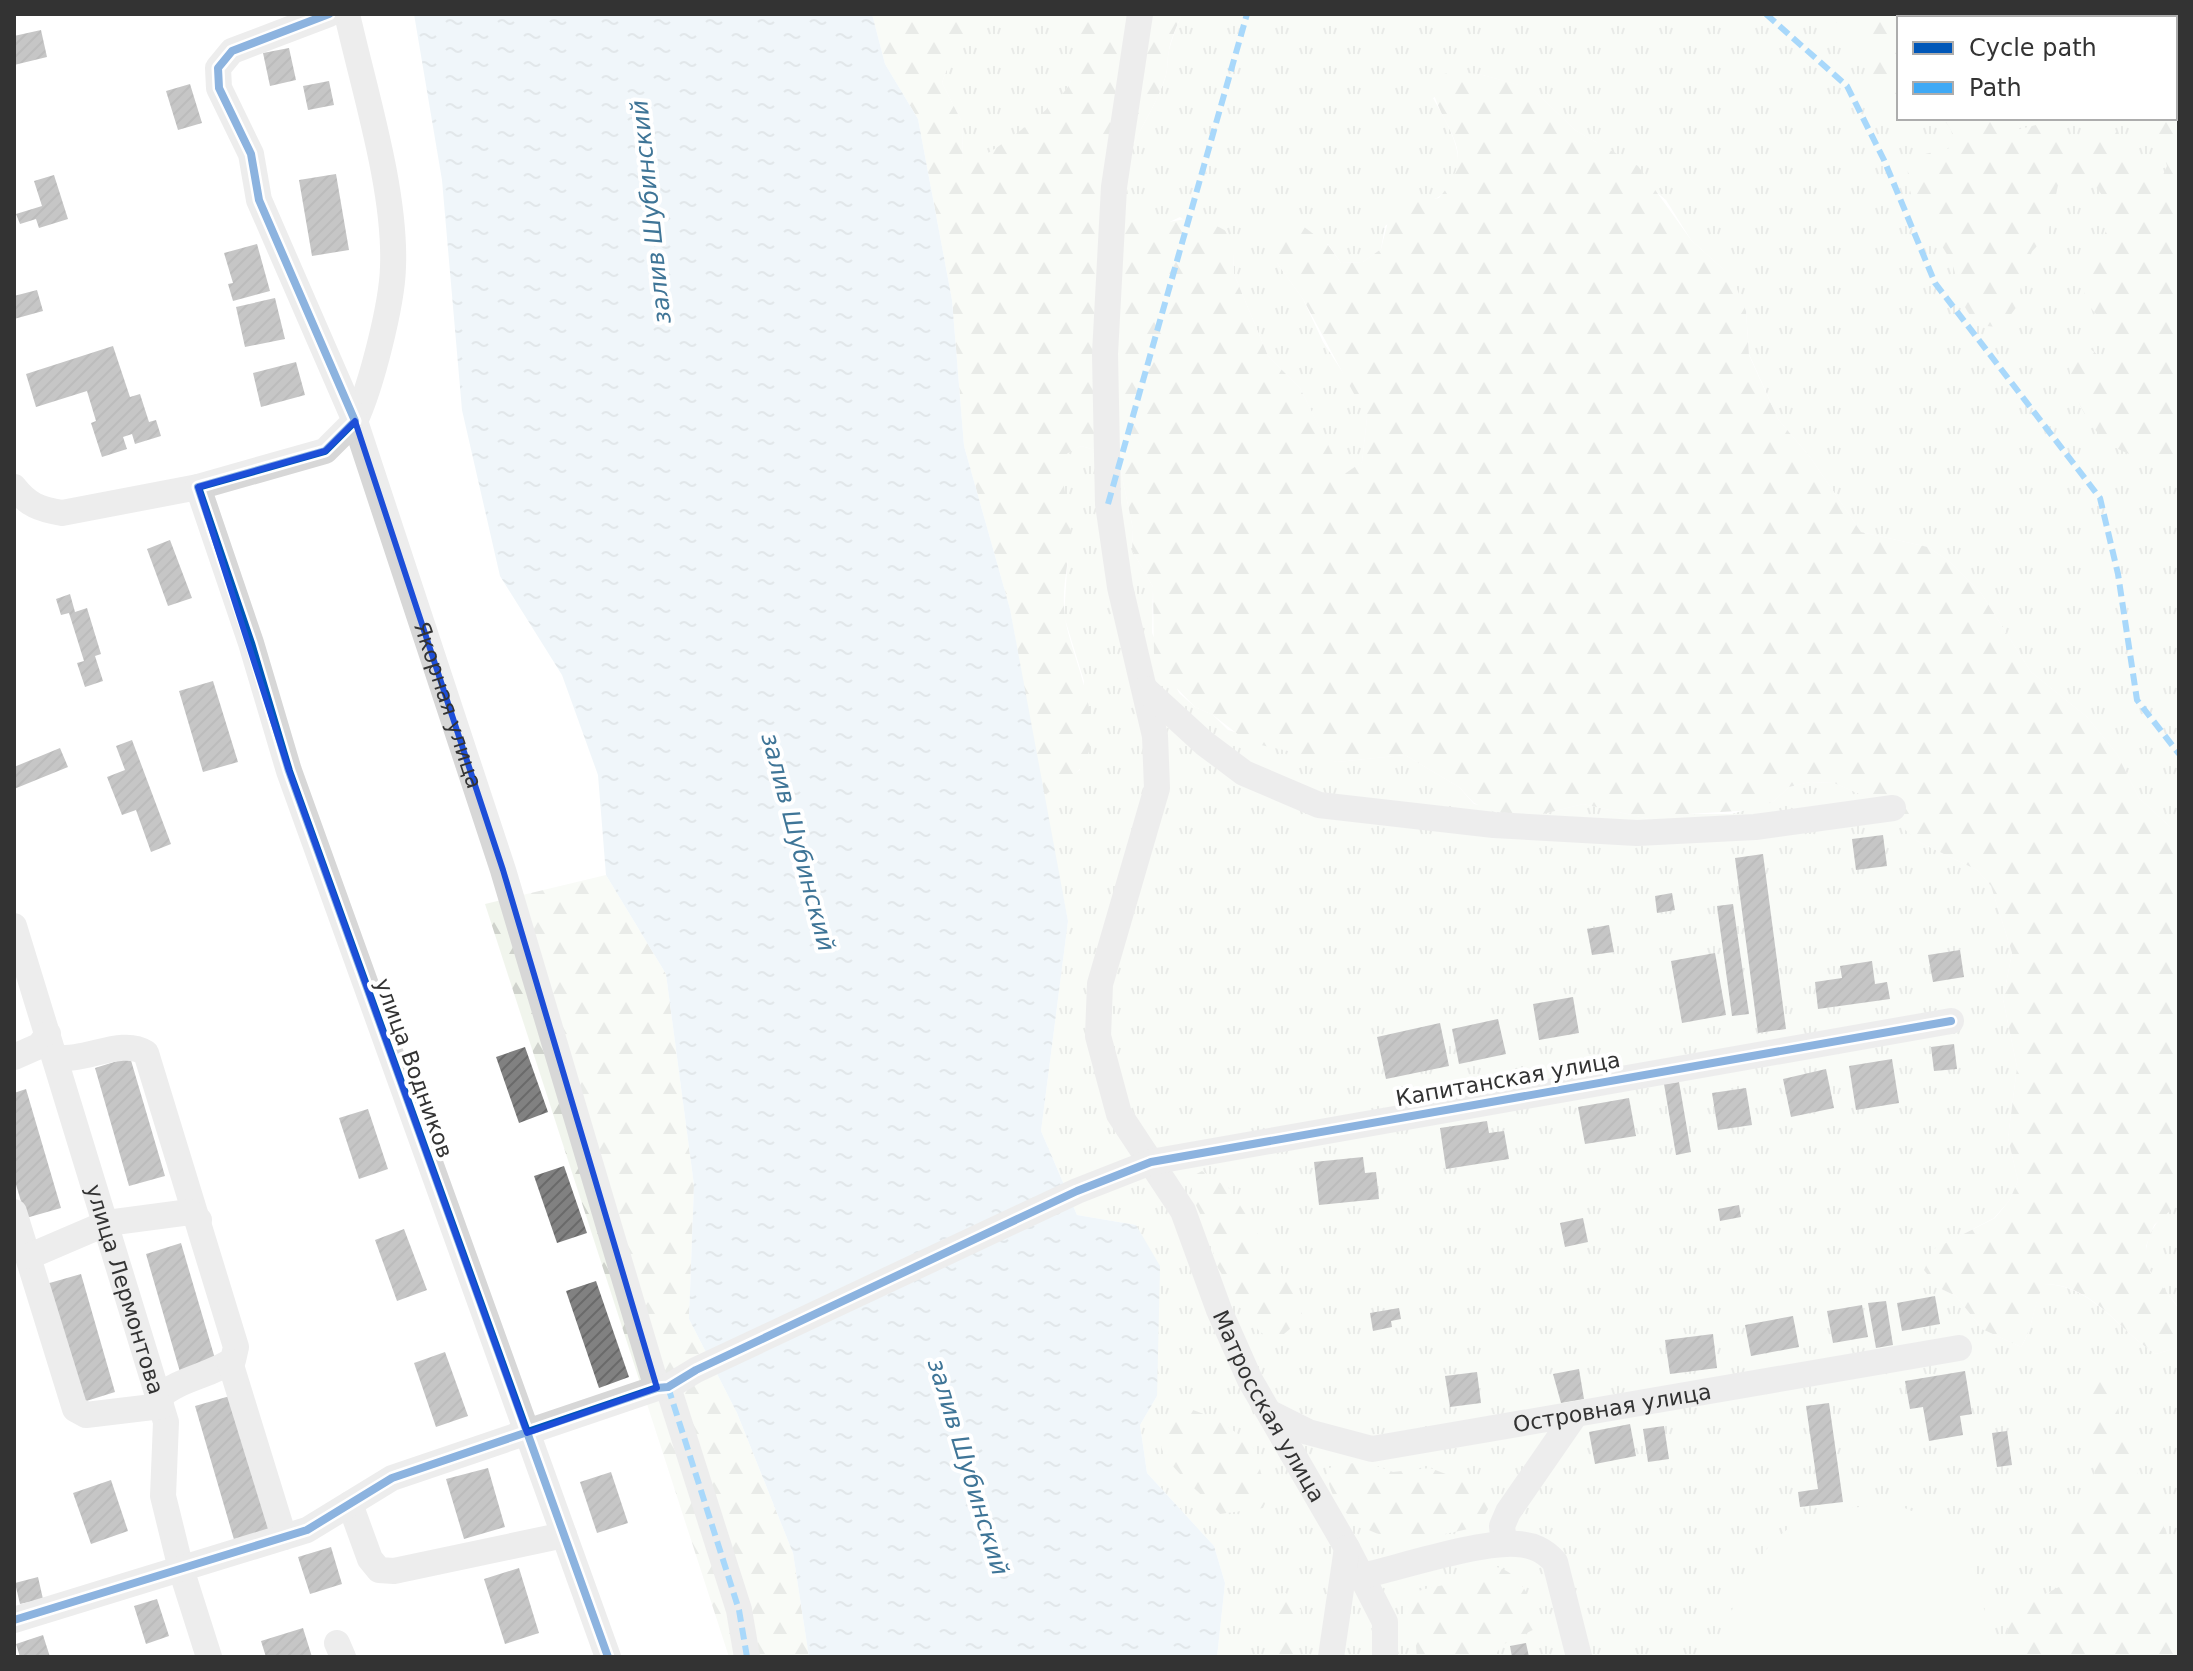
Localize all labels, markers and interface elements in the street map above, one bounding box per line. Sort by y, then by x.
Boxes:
legend [1897,16,2177,120]
text: Cycle path [1969,34,2097,62]
text: Path [1969,74,2022,102]
water label: залив Шубинский [625,99,677,325]
street label: Якорная улица [409,618,488,791]
water label: залив Шубинский [755,730,841,954]
street label: улица Водников [370,975,458,1161]
street label: Капитанская улица [1394,1047,1622,1111]
street label: улица Лермонтова [81,1181,169,1397]
street label: Матросская улица [1208,1306,1330,1506]
water label: залив Шубинский [922,1355,1014,1579]
street label: Островная улица [1511,1378,1713,1437]

